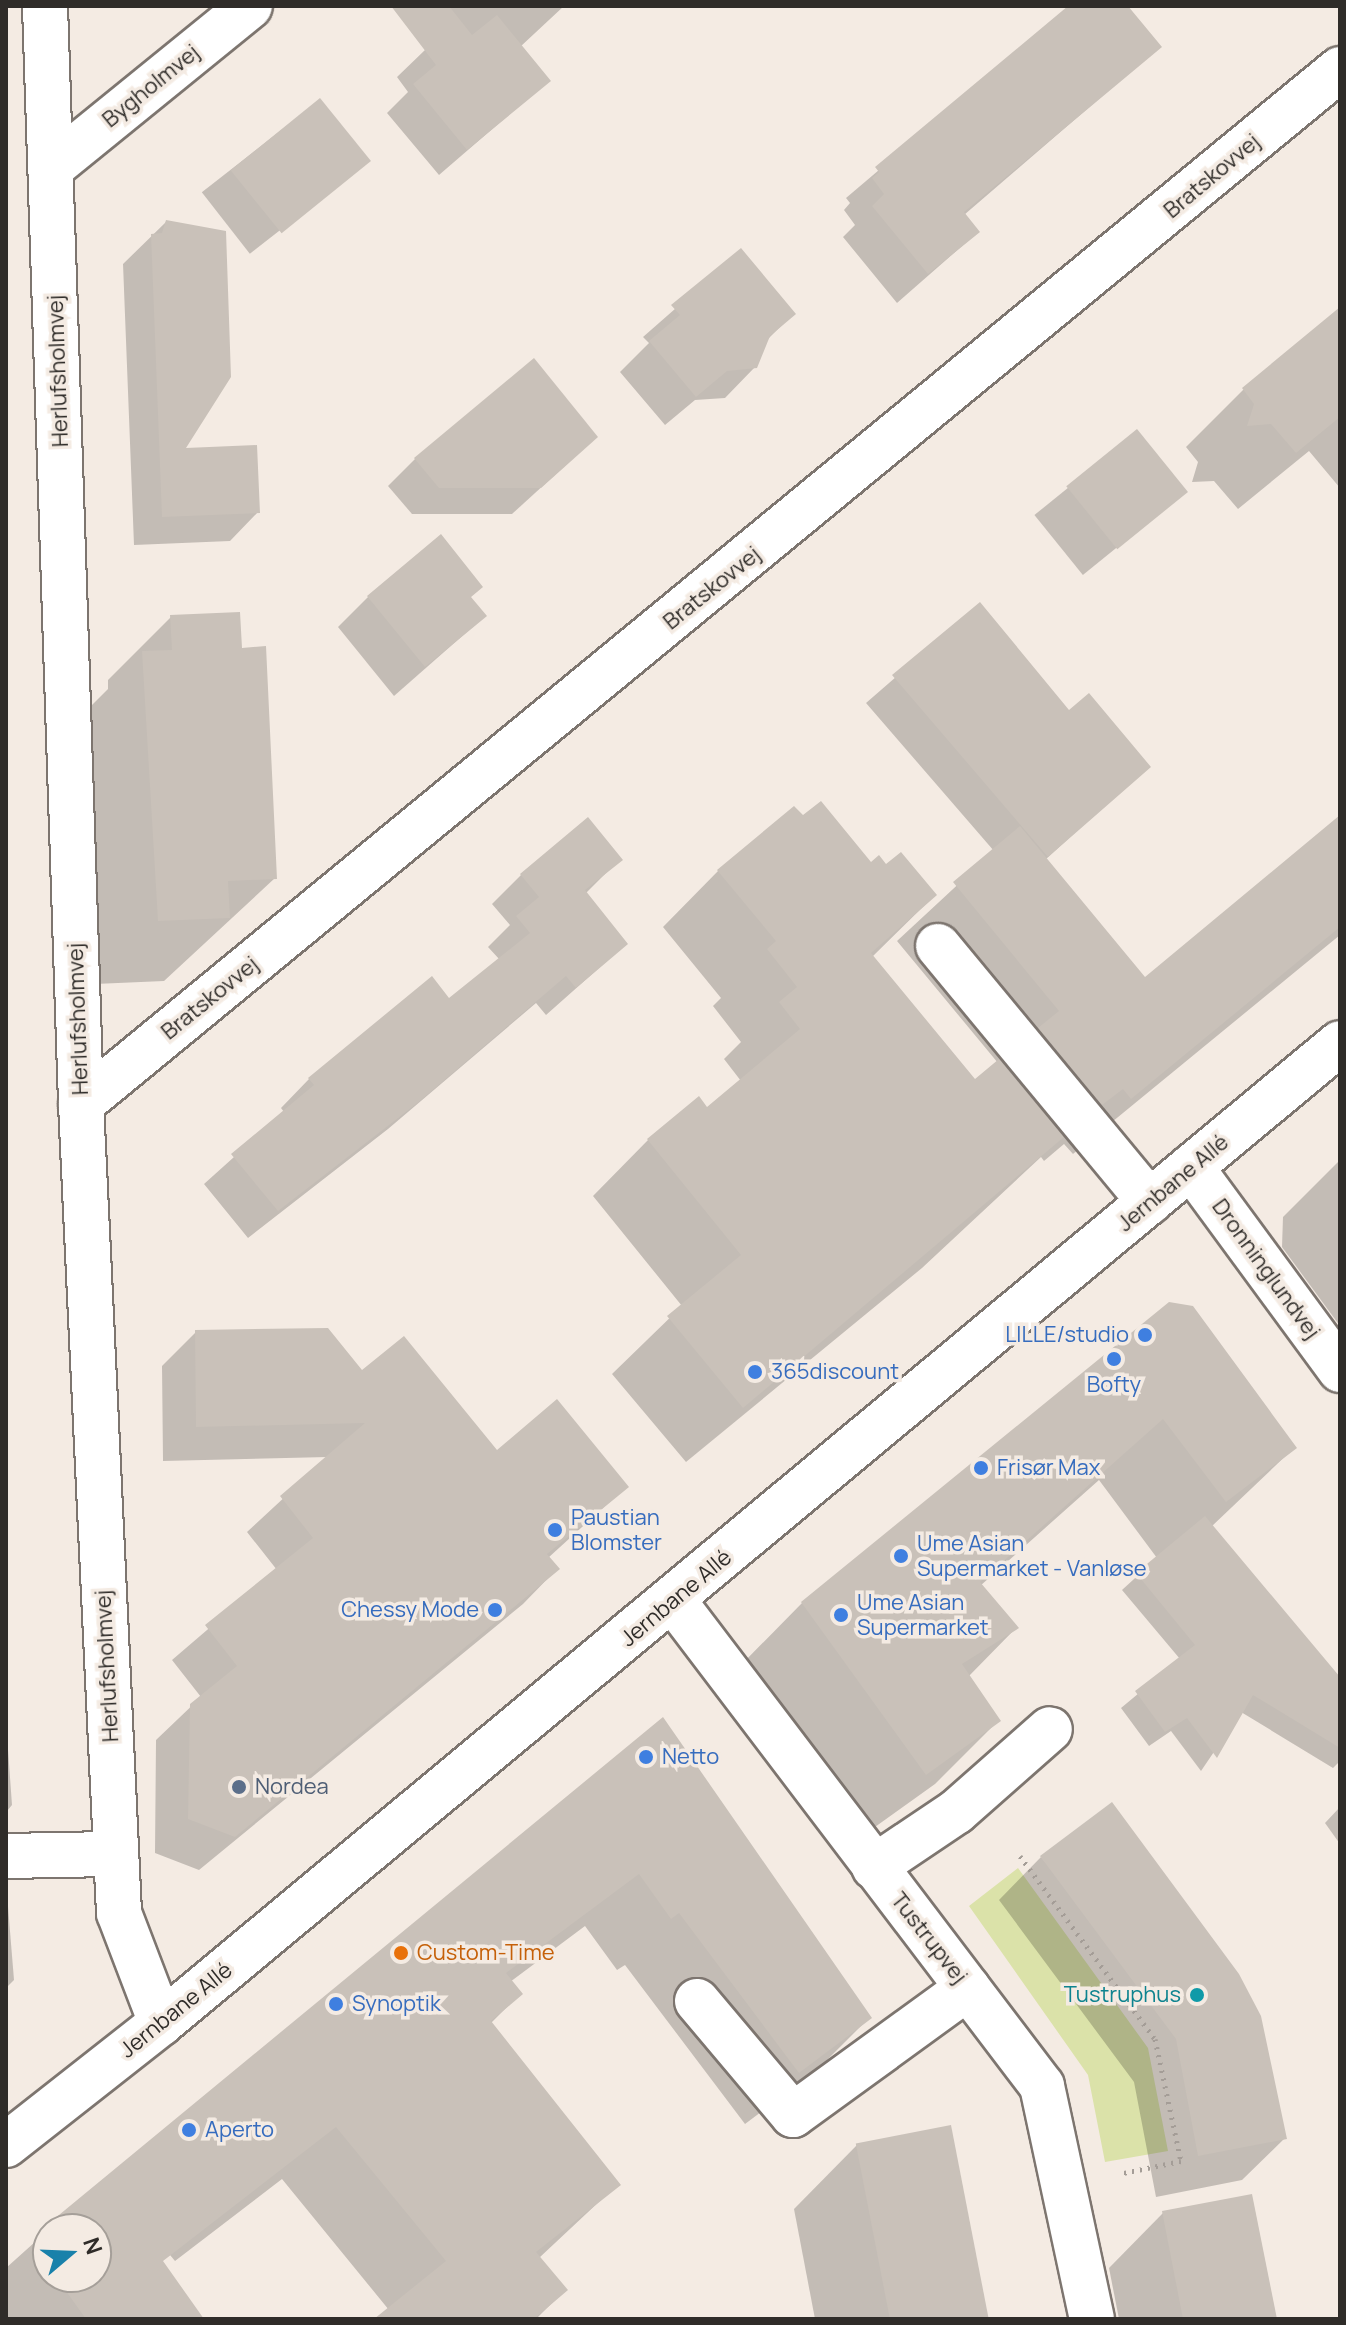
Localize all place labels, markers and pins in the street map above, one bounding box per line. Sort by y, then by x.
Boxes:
place label: LILLE/studio [1005,1322,1129,1348]
marker: LILLE/studio [1136,1326,1154,1344]
marker: Bofty [1105,1350,1123,1368]
place label: 365discount [771,1359,899,1385]
marker: 365discount [746,1363,764,1381]
place label: Bofty [1087,1372,1141,1398]
place label: Frisør Max [997,1455,1100,1481]
marker: Frisør Max [972,1459,990,1477]
place label: Paustian Blomster [571,1504,662,1556]
marker: Paustian Blomster [546,1521,564,1539]
place label: Ume Asian Supermarket - Vanløse [917,1530,1147,1582]
marker: Ume Asian Supermarket - Vanløse [892,1547,910,1565]
place label: Ume Asian Supermarket [857,1589,989,1640]
place label: Chessy Mode [341,1597,479,1623]
marker: Chessy Mode [486,1601,504,1619]
marker: Ume Asian Supermarket [832,1606,850,1624]
place label: Netto [662,1744,719,1770]
marker: Netto [637,1748,655,1766]
place label: Nordea [255,1774,329,1800]
marker: Nordea [230,1778,248,1796]
place label: Custom-Time [417,1940,555,1966]
marker: Custom-Time [392,1944,410,1962]
place label: Tustruphus [1064,1982,1181,2008]
marker: Tustruphus [1188,1986,1206,2004]
place label: Synoptik [352,1991,441,2017]
marker: Synoptik [327,1995,345,2013]
place label: Aperto [205,2117,274,2143]
marker: Aperto [180,2121,198,2139]

